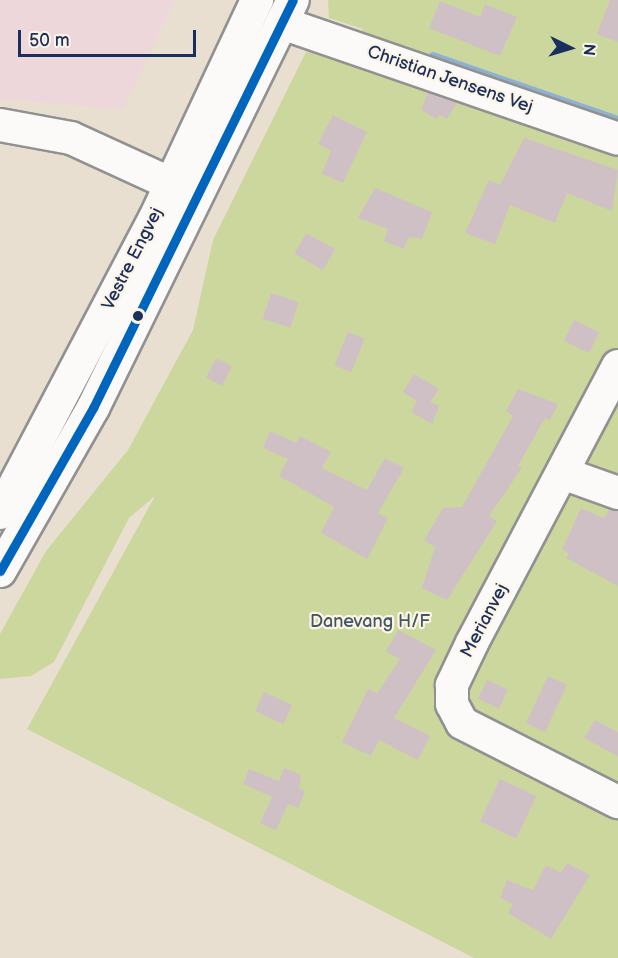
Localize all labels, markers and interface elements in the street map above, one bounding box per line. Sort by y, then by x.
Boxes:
scale bar [21,18,200,56]
north arrow [540,18,600,78]
text: 50 m [29,30,70,51]
street label: Christian Jensens Vej [364,41,536,119]
text: N [578,43,598,56]
street label: Vestre Engvej [98,204,168,314]
unlabelled marker [132,310,144,322]
street label: Merianvej [457,580,513,662]
park label: Danevang H/F [310,611,430,633]

